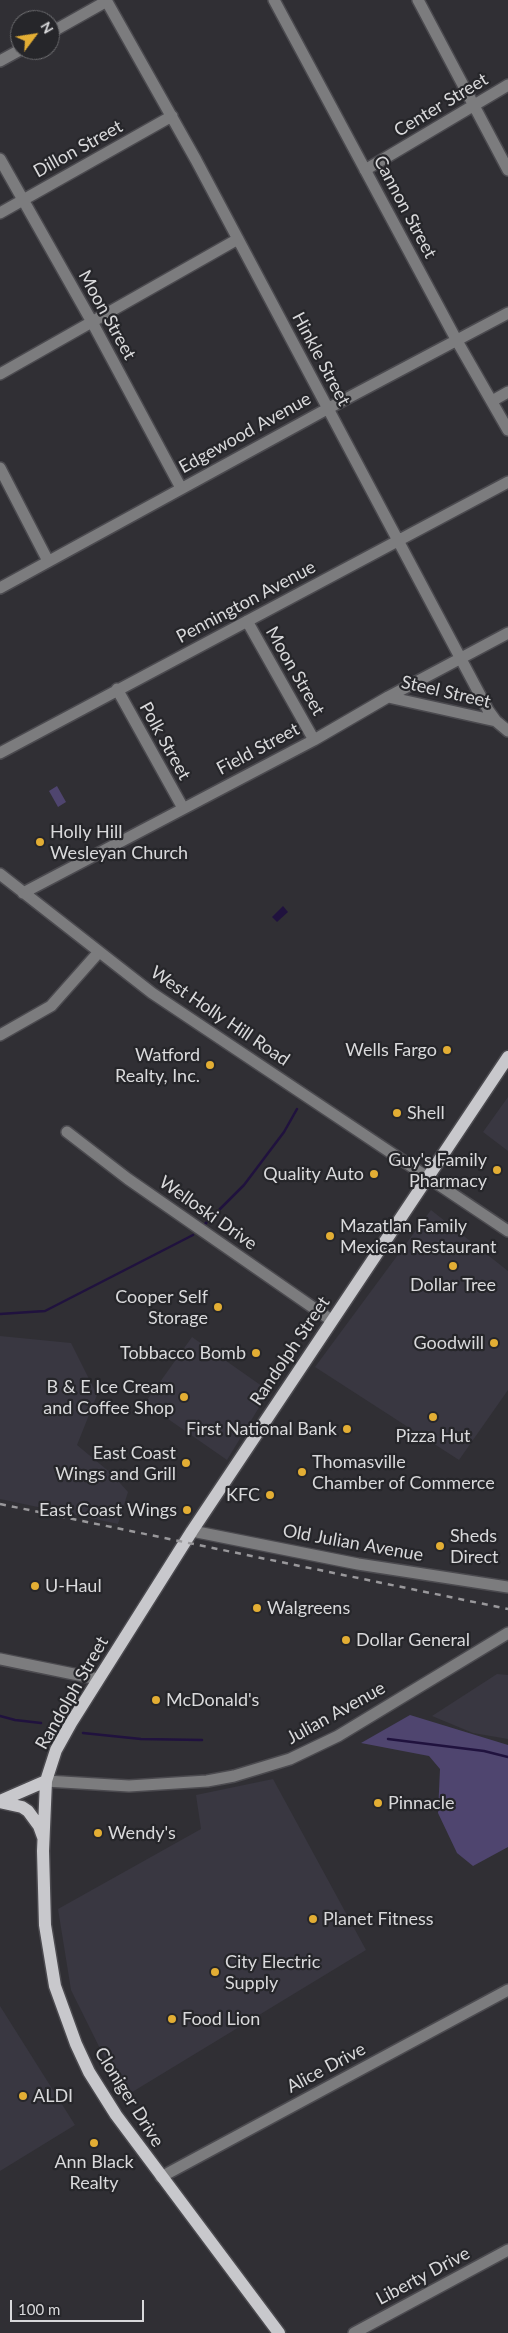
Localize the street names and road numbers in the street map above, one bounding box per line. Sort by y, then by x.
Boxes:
street label: Center Street [390,69,492,141]
street label: Dillon Street [30,116,126,182]
street label: Cannon Street [369,152,441,262]
street label: Moon Street [74,267,140,363]
street label: Hinkle Street [287,309,355,409]
street label: Edgewood Avenue [175,388,315,478]
street label: Pennington Avenue [173,556,319,648]
street label: Moon Street [261,623,329,719]
street label: Steel Street [399,671,493,713]
street label: Polk Street [135,698,195,784]
street label: Field Street [213,718,303,780]
street label: West Holly Hill Road [146,961,294,1071]
street label: Welloski Drive [155,1171,261,1255]
street label: Randolph Street [246,1292,334,1410]
street label: Old Julian Avenue [281,1520,425,1566]
street label: Randolph Street [31,1633,113,1753]
street label: Julian Avenue [283,1677,389,1749]
street label: Alice Drive [283,2038,369,2098]
street label: Cloniger Drive [90,2043,168,2151]
street label: Liberty Drive [372,2242,474,2310]

